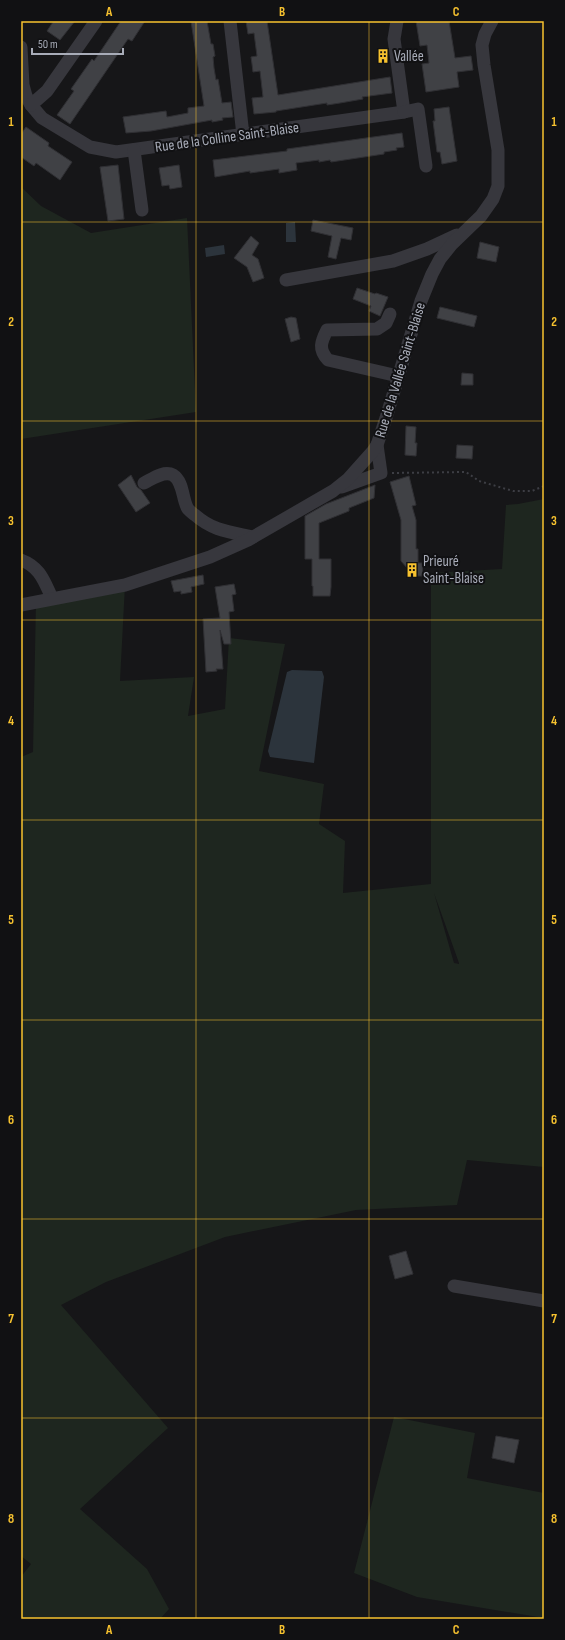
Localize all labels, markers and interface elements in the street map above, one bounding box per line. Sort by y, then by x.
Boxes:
text: A [105,4,113,20]
text: B [279,4,285,20]
text: C [453,4,460,20]
scale bar [32,30,123,56]
text: 50 m [38,37,58,52]
place label: Vallée [394,47,424,66]
building icon: Vallée [375,48,391,64]
text: 1 [8,114,14,130]
text: 1 [551,114,557,130]
street label: Rue de la Colline Saint-Blaise [154,118,300,157]
street label: Rue de la Vallée Saint-Blaise [371,300,430,440]
text: 2 [8,314,14,330]
text: 2 [551,314,557,330]
text: 3 [8,513,14,529]
text: 3 [551,513,557,529]
place label: Prieuré Saint-Blaise [423,552,484,588]
building icon: Prieuré Saint-Blaise [404,562,420,578]
text: 4 [8,713,14,729]
text: 4 [551,713,557,729]
text: 5 [8,912,14,928]
text: 5 [551,912,557,928]
text: 6 [8,1112,14,1128]
text: 6 [551,1112,557,1128]
text: 7 [8,1311,14,1327]
text: 7 [551,1311,557,1327]
text: 8 [8,1511,14,1527]
text: 8 [551,1511,557,1527]
text: A [105,1622,113,1638]
text: B [279,1622,285,1638]
text: C [453,1622,460,1638]

